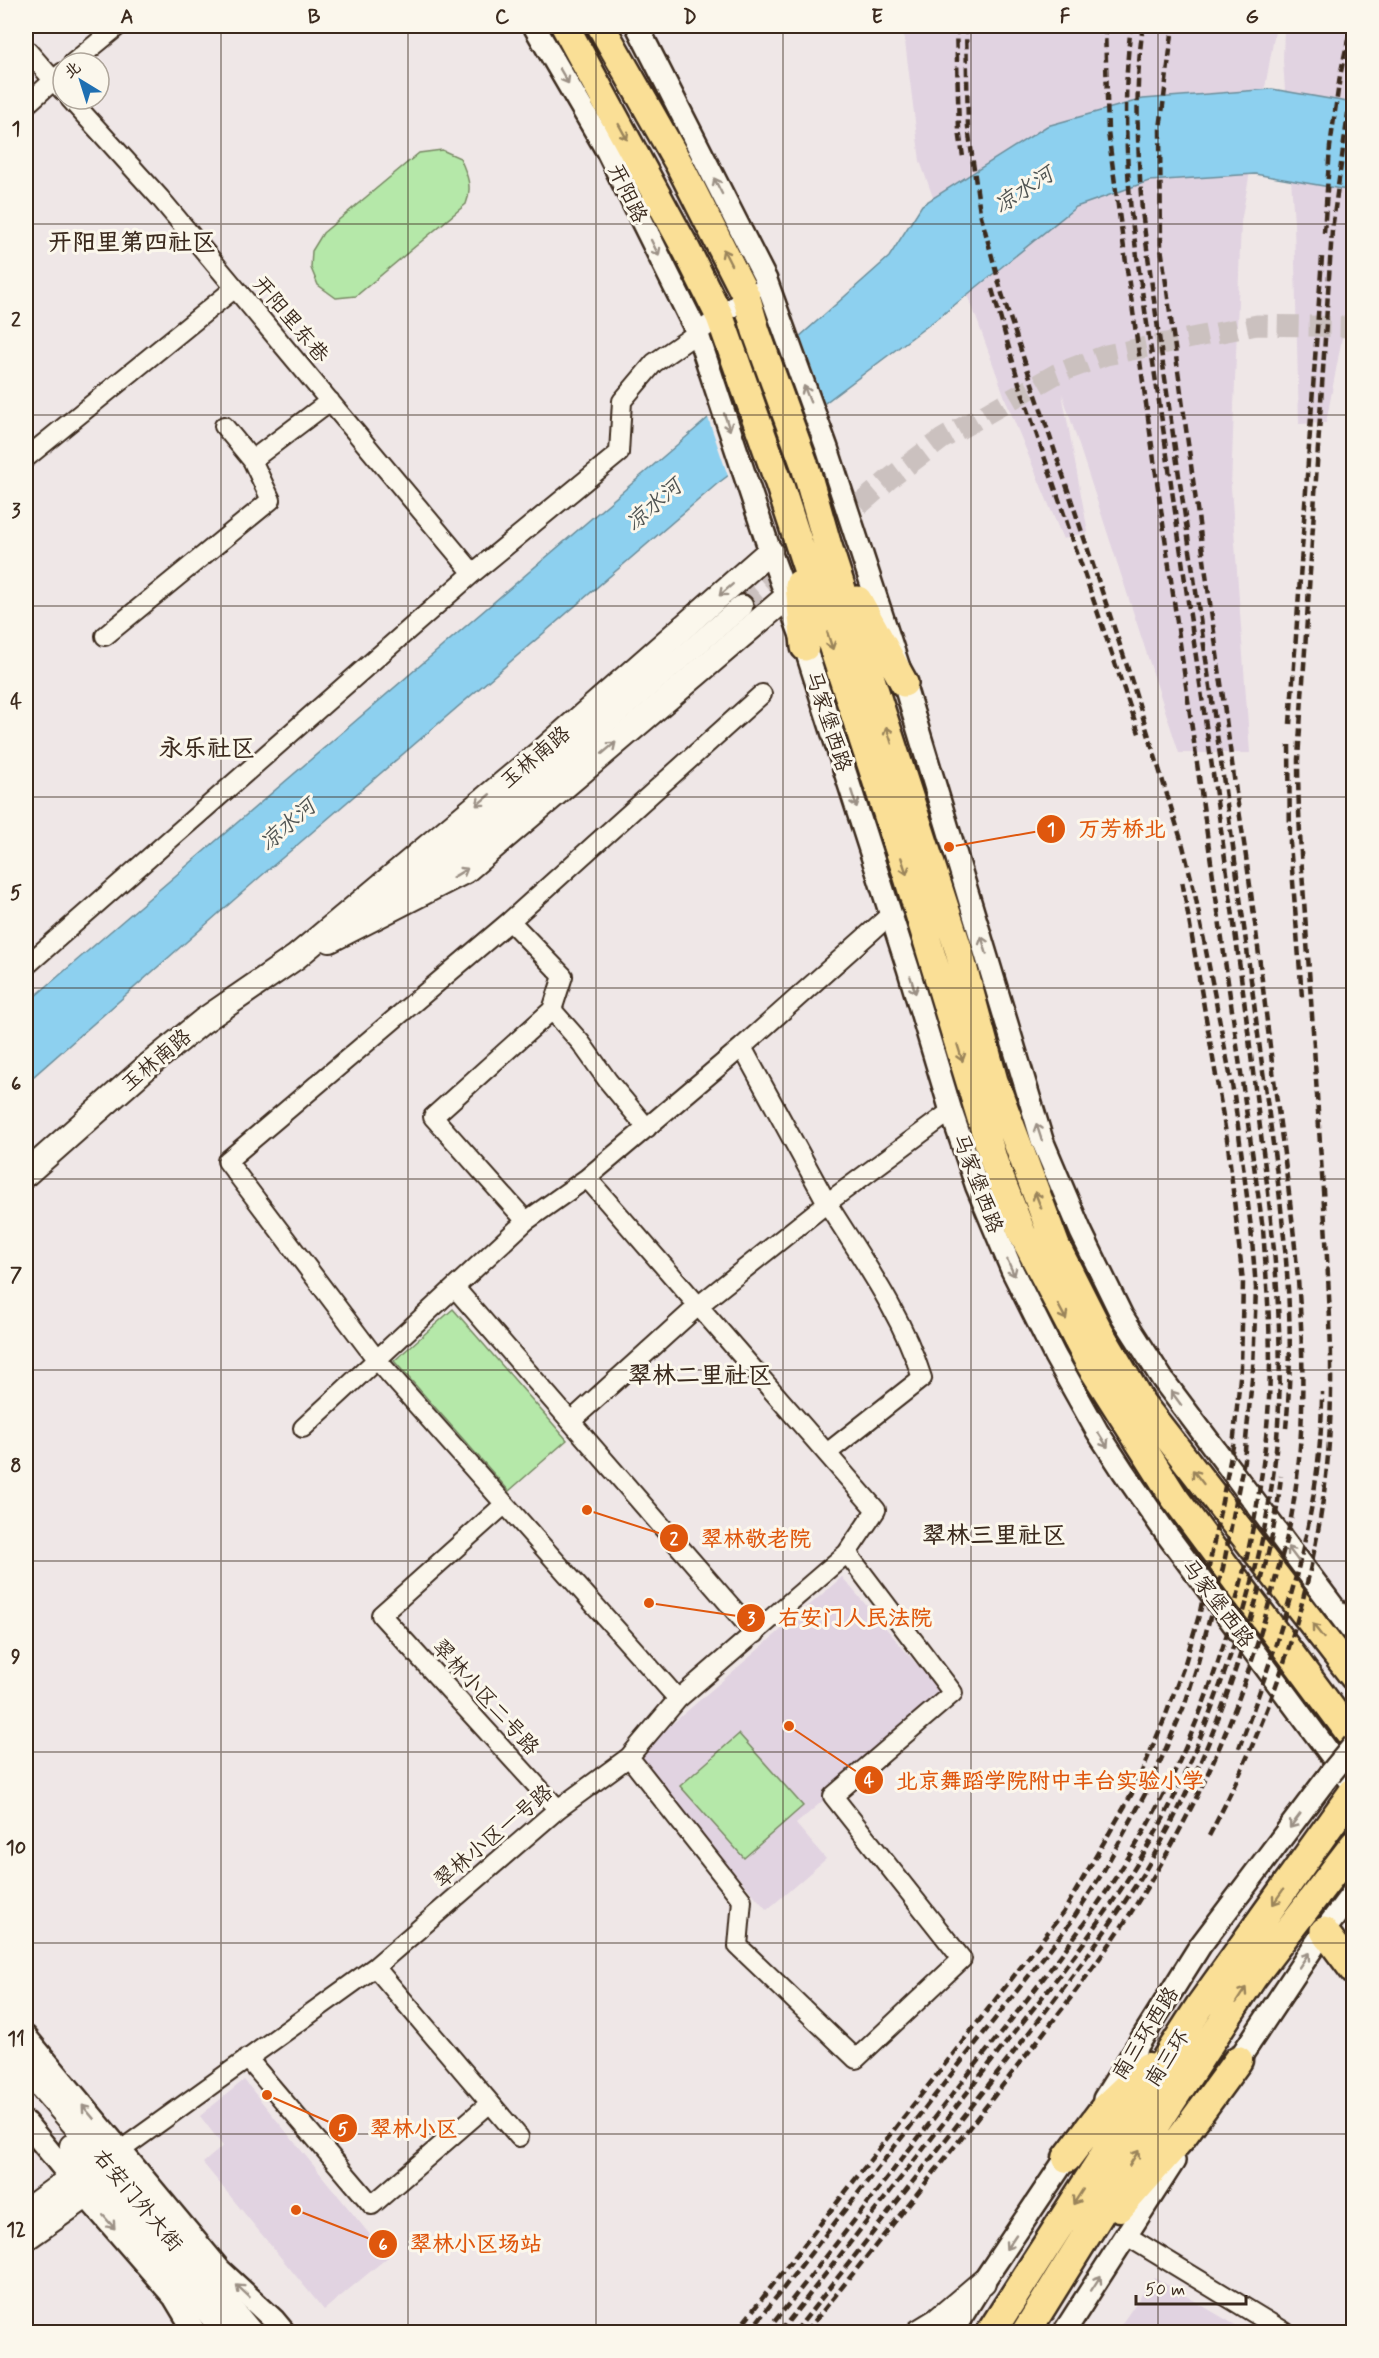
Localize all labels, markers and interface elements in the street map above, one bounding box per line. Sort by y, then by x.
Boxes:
text: A [120,4,134,31]
text: B [308,4,321,31]
text: C [495,4,510,31]
text: D [683,4,697,31]
text: E [871,4,883,31]
text: F [1060,4,1071,31]
text: G [1245,4,1259,31]
north arrow [51,51,111,111]
text: 北 [60,57,85,84]
one-way arrow [558,67,570,84]
text: 1 [12,116,20,143]
one-way arrow [618,123,630,140]
street label: 开阳路 [601,159,653,228]
water label: 凉水河 [989,159,1062,220]
one-way arrow [712,177,723,195]
district label: 开阳里第四社区 [48,228,216,259]
one-way arrow [650,238,662,256]
one-way arrow [721,249,732,267]
street label: 开阳里东巷 [246,270,335,369]
text: 2 [11,307,21,334]
one-way arrow [801,385,812,403]
one-way arrow [722,412,733,431]
water label: 凉水河 [620,471,691,538]
text: 3 [11,498,21,525]
one-way arrow [719,583,734,597]
one-way arrow [825,631,836,650]
street label: 马家堡西路 [799,667,858,776]
text: 4 [10,689,22,716]
street label: 玉林南路 [494,720,577,795]
one-way arrow [883,726,894,745]
district label: 永乐社区 [159,734,255,765]
one-way arrow [601,741,616,755]
one-way arrow [849,789,860,808]
water label: 凉水河 [254,791,325,858]
one-way arrow [476,793,491,807]
callout: 万芳桥北 [1036,809,1178,849]
text: 万芳桥北 [1078,816,1166,844]
text: 1 [1047,818,1055,842]
one-way arrow [899,856,910,875]
one-way arrow [451,867,468,879]
text: 5 [10,880,22,907]
one-way arrow [978,936,989,955]
one-way arrow [908,975,919,994]
street label: 玉林南路 [115,1023,198,1098]
one-way arrow [955,1043,966,1062]
text: 6 [11,1071,21,1098]
one-way arrow [1033,1123,1044,1142]
street label: 马家堡西路 [945,1129,1009,1237]
one-way arrow [1032,1192,1043,1210]
one-way arrow [1006,1259,1018,1277]
text: 7 [10,1262,22,1289]
one-way arrow [1056,1303,1068,1320]
district label: 翠林二里社区 [628,1361,772,1392]
one-way arrow [1170,1391,1182,1407]
one-way arrow [1097,1431,1109,1448]
text: 8 [10,1453,22,1480]
one-way arrow [1192,1469,1205,1485]
callout: 翠林敬老院 [659,1518,823,1558]
district label: 翠林三里社区 [922,1521,1066,1552]
text: 翠林敬老院 [701,1526,811,1554]
text: 2 [670,1527,679,1551]
one-way arrow [1286,1547,1299,1563]
street label: 马家堡西路 [1174,1553,1260,1654]
callout: 右安门人民法院 [736,1598,944,1638]
text: 右安门人民法院 [778,1605,932,1633]
text: 3 [747,1607,756,1631]
one-way arrow [1311,1623,1324,1639]
street label: 翠林小区二号路 [426,1634,545,1762]
text: 9 [11,1644,21,1671]
callout: 北京舞蹈学院附中丰台实验小学 [854,1760,1216,1800]
text: 北京舞蹈学院附中丰台实验小学 [896,1768,1204,1796]
text: 4 [864,1769,875,1793]
street label: 翠林小区一号路 [428,1779,559,1895]
one-way arrow [1288,1813,1301,1829]
text: 10 [6,1835,26,1862]
one-way arrow [1272,1889,1284,1905]
one-way arrow [1298,1953,1310,1969]
street label: 南三环西路 [1106,1982,1184,2084]
one-way arrow [1235,1987,1247,2004]
street label: 南三环 [1139,2025,1195,2091]
text: 11 [7,2026,25,2053]
one-way arrow [81,2105,95,2120]
callout: 翠林小区 [328,2108,470,2148]
text: 翠林小区 [370,2116,458,2144]
text: 5 [338,2118,349,2142]
street label: 右安门外大街 [86,2143,188,2258]
one-way arrow [1129,2150,1141,2167]
one-way arrow [1071,2188,1084,2205]
one-way arrow [102,2215,116,2230]
text: 12 [6,2217,26,2244]
callout: 翠林小区场站 [368,2224,554,2264]
text: 翠林小区场站 [410,2231,542,2259]
text: 6 [378,2233,388,2257]
one-way arrow [1004,2233,1017,2250]
scale bar [1136,2268,1246,2306]
one-way arrow [1090,2276,1102,2292]
text: 50 m [1145,2278,1185,2302]
one-way arrow [235,2284,250,2299]

